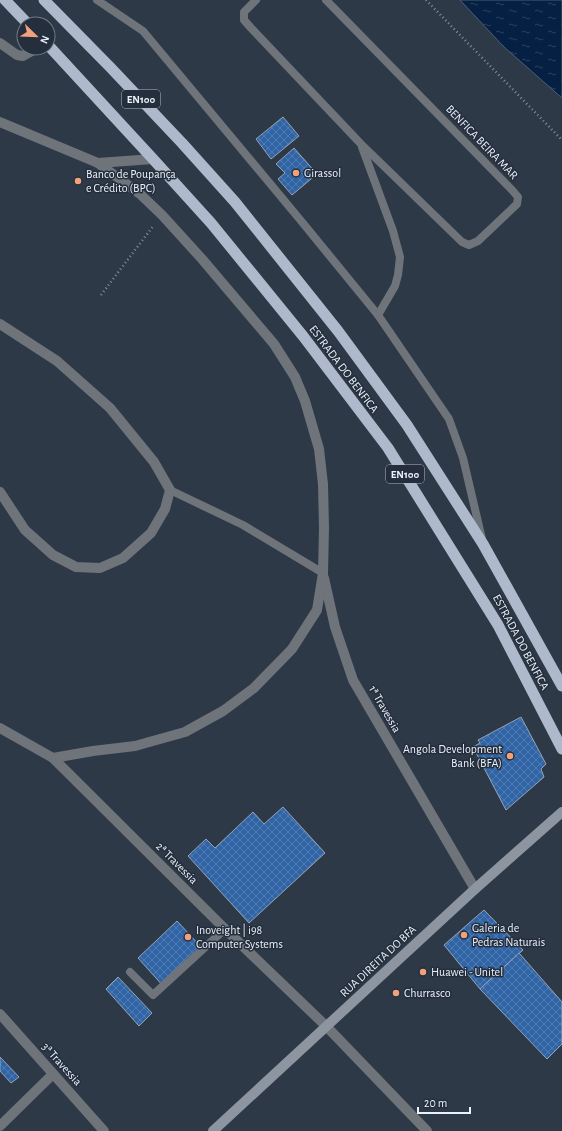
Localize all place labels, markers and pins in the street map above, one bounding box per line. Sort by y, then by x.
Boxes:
place label: Girassol [304,167,341,179]
place label: Banco de Poupança e Crédito (BPC) [86,168,176,194]
marker: Girassol [291,168,301,178]
marker: Banco de Poupança e Crédito (BPC) [73,176,83,186]
place label: Angola Development Bank (BFA) [403,743,502,769]
marker: Angola Development Bank (BFA) [505,751,515,761]
place label: Galeria de Pedras Naturais [472,922,545,948]
place label: Inoveight | i98 Computer Systems [196,923,283,951]
marker: Galeria de Pedras Naturais [459,930,469,940]
marker: Inoveight | i98 Computer Systems [183,932,193,942]
place label: Huawei - Unitel [431,966,503,978]
marker: Huawei - Unitel [418,967,428,977]
place label: Churrasco [404,987,451,999]
marker: Churrasco [391,988,401,998]

